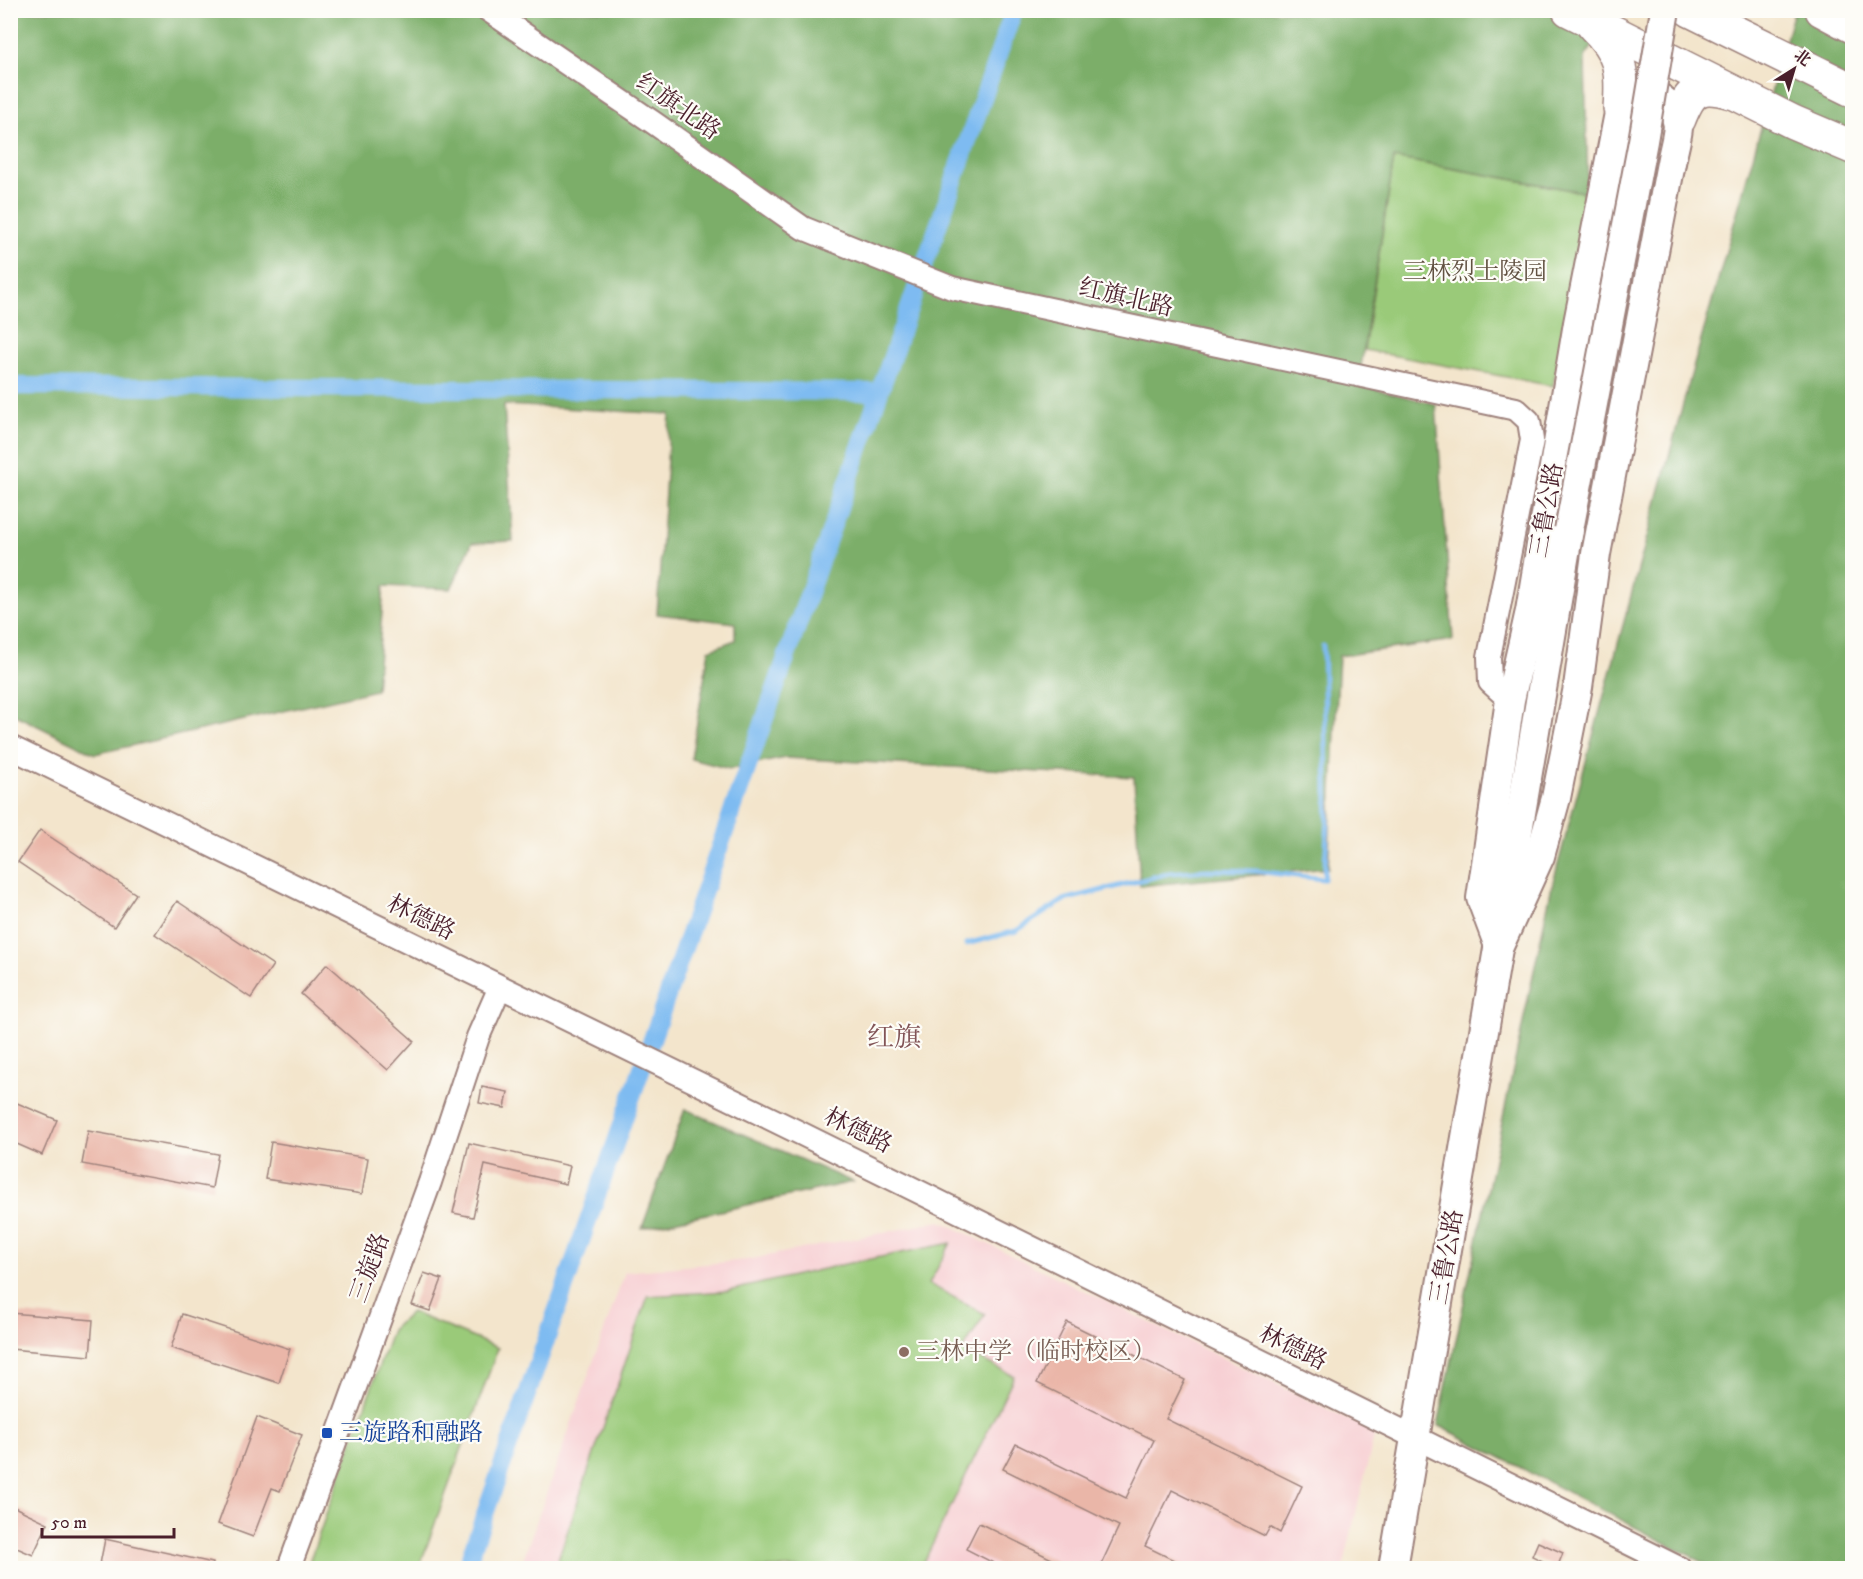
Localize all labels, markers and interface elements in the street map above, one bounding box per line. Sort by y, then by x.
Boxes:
north arrow [1764,39,1824,99]
text: 北 [1790,45,1815,71]
street label: 红旗北路 [630,67,726,147]
park label: 三林烈士陵园 [1403,257,1547,287]
street label: 红旗北路 [1076,273,1176,323]
street label: 三鲁公路 [1524,460,1570,560]
street label: 林德路 [382,889,460,947]
district label: 红旗 [867,1021,921,1055]
street label: 林德路 [819,1102,897,1160]
street label: 三鲁公路 [1424,1207,1470,1307]
street label: 三旋路 [344,1229,396,1307]
street label: 林德路 [1254,1319,1332,1377]
place label: 三林中学（临时校区） [916,1337,1156,1367]
marker: 三林中学（临时校区） [897,1345,911,1359]
place label: 三旋路和融路 [339,1418,483,1448]
marker: 三旋路和融路 [320,1426,334,1440]
scale bar [42,1501,174,1539]
text: 50 m [51,1512,87,1534]

